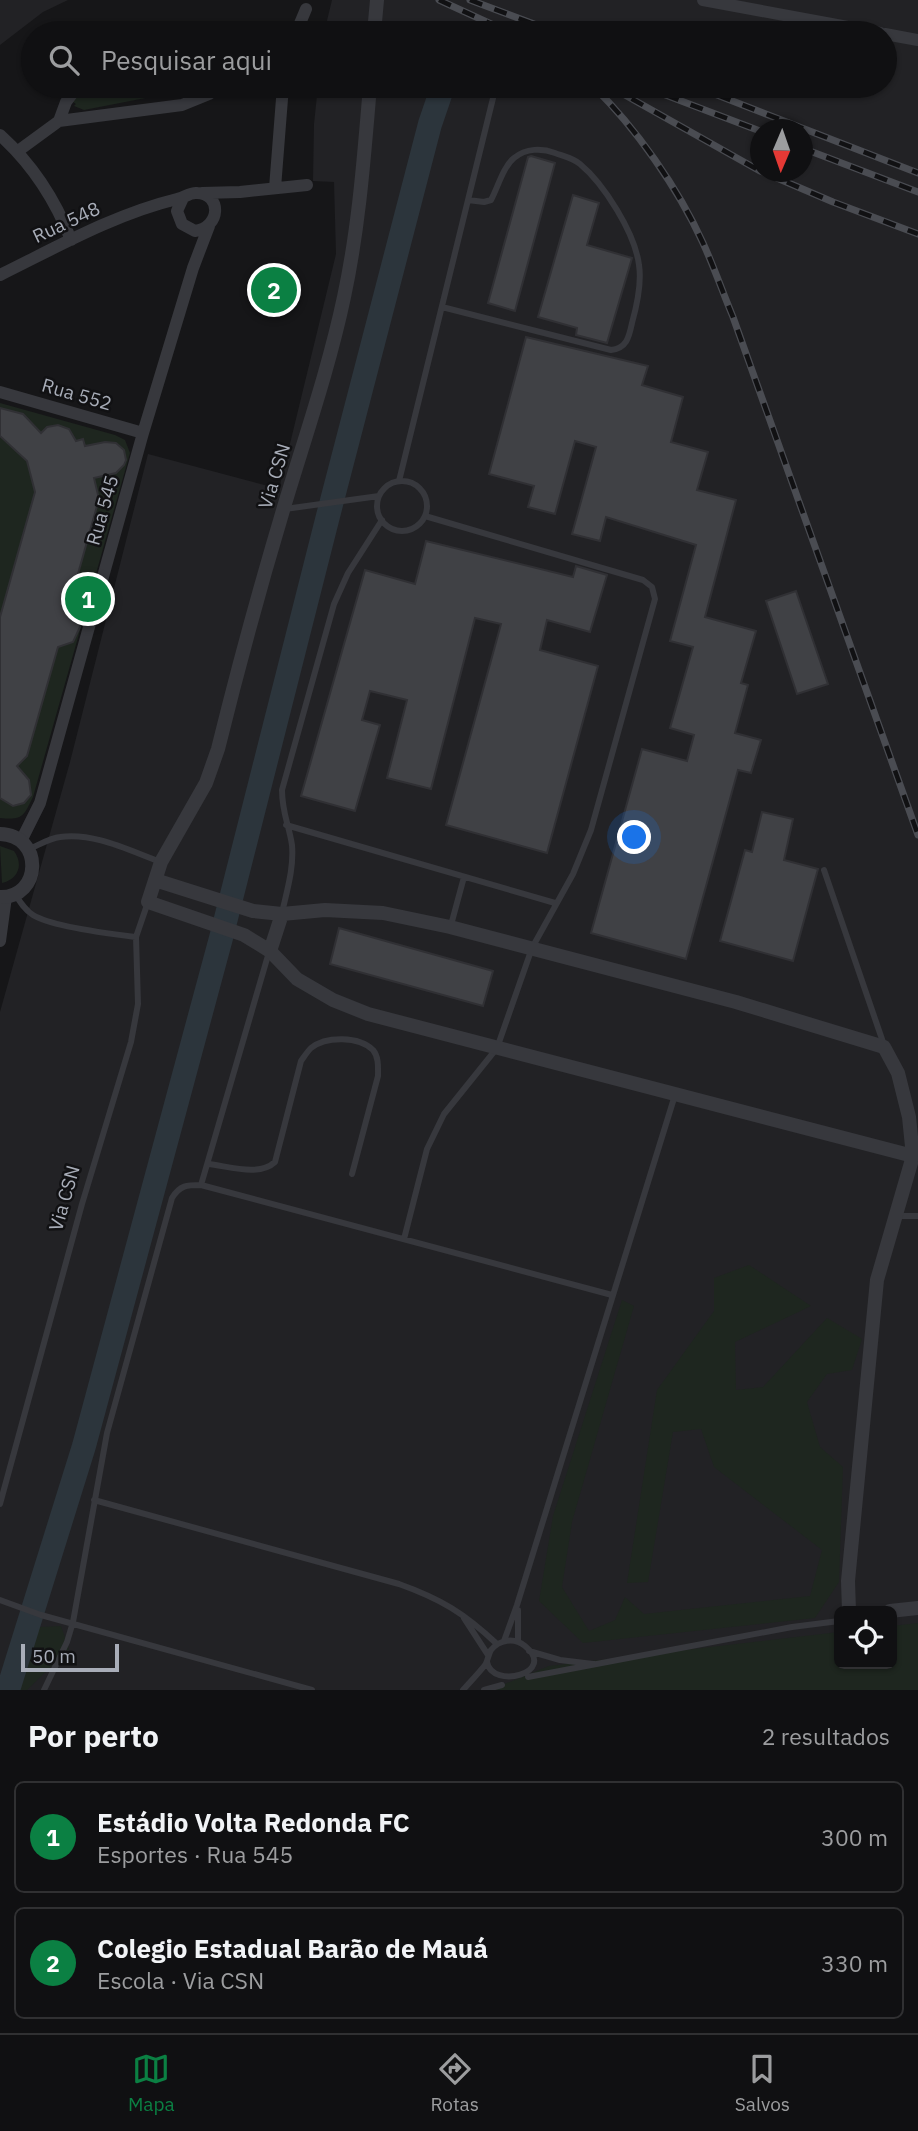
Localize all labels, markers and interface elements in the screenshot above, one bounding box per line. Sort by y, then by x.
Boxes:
search box [21,21,897,98]
icon: search [45,41,83,79]
text: Pesquisar aqui [101,43,272,77]
north arrow [750,119,813,182]
street label: Rua 548 [28,196,104,248]
pin: 2 [251,264,297,316]
street label: Rua 552 [39,373,115,415]
street label: Via CSN [253,440,295,512]
street label: Rua 545 [81,472,123,548]
pin: 1 [65,573,111,625]
your location [617,820,651,854]
street label: Via CSN [43,1162,85,1234]
map controls [834,1606,897,1669]
button: locate [834,1606,897,1669]
scale bar [21,1641,119,1673]
text: 50 m [32,1644,76,1668]
text: Por perto [28,1716,159,1755]
text: 2 resultados [762,1721,890,1751]
text: Estádio Volta Redonda FC [97,1805,410,1839]
text: 1 [46,1822,60,1852]
text: 300 m [821,1822,888,1852]
text: Esportes · Rua 545 [97,1839,293,1869]
text: Colegio Estadual Barão de Mauá [97,1931,488,1965]
text: 2 [46,1948,60,1978]
text: 330 m [821,1948,888,1978]
text: Escola · Via CSN [97,1965,264,1995]
tab: Mapa [128,2050,175,2116]
tab: Rotas [430,2050,479,2116]
tab: Salvos [735,2050,790,2116]

